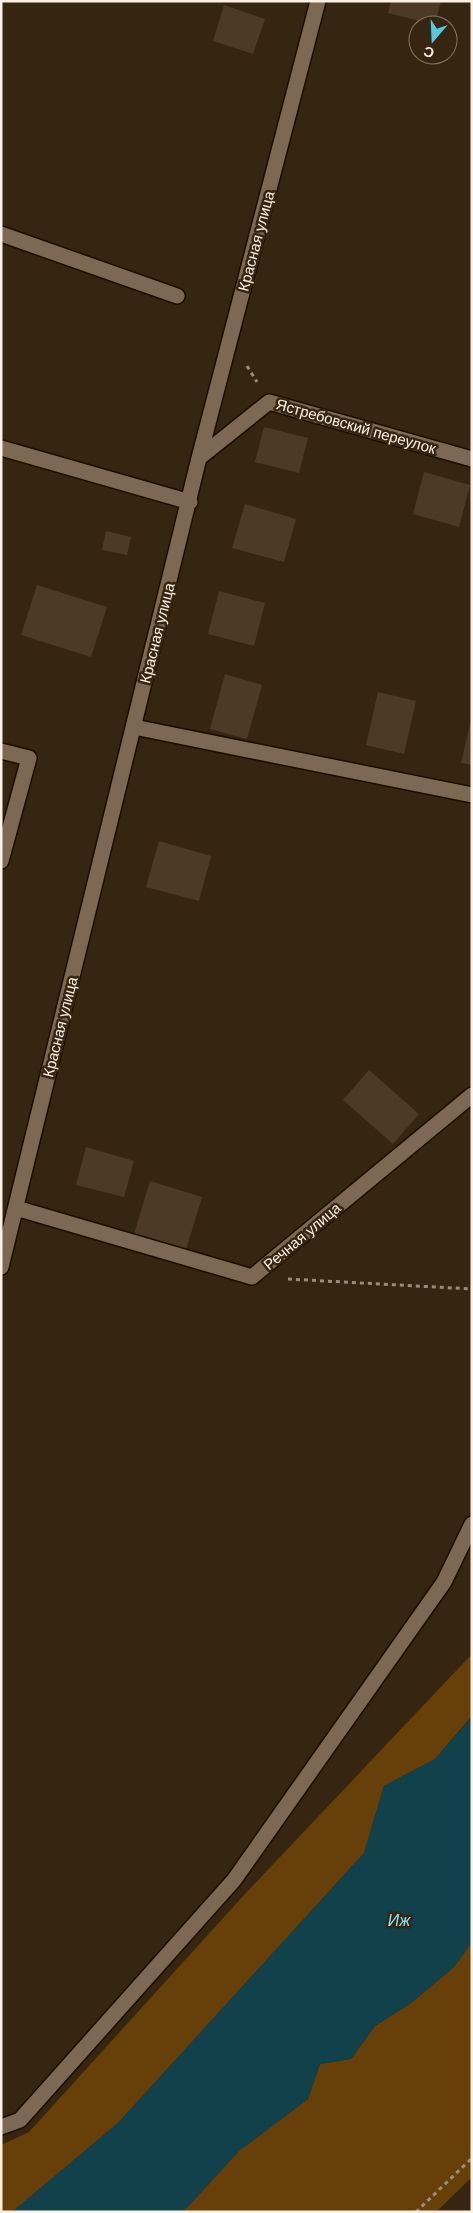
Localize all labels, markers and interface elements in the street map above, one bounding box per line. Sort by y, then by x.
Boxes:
north arrow [408,15,458,65]
text: С [421,43,436,62]
street label: Красная улица [234,188,278,293]
street label: Ястребовский переулок [274,395,438,457]
street label: Красная улица [136,580,178,685]
street label: Красная улица [39,974,81,1079]
street label: Речная улица [260,1198,344,1273]
water label: Иж [388,1912,411,1929]

